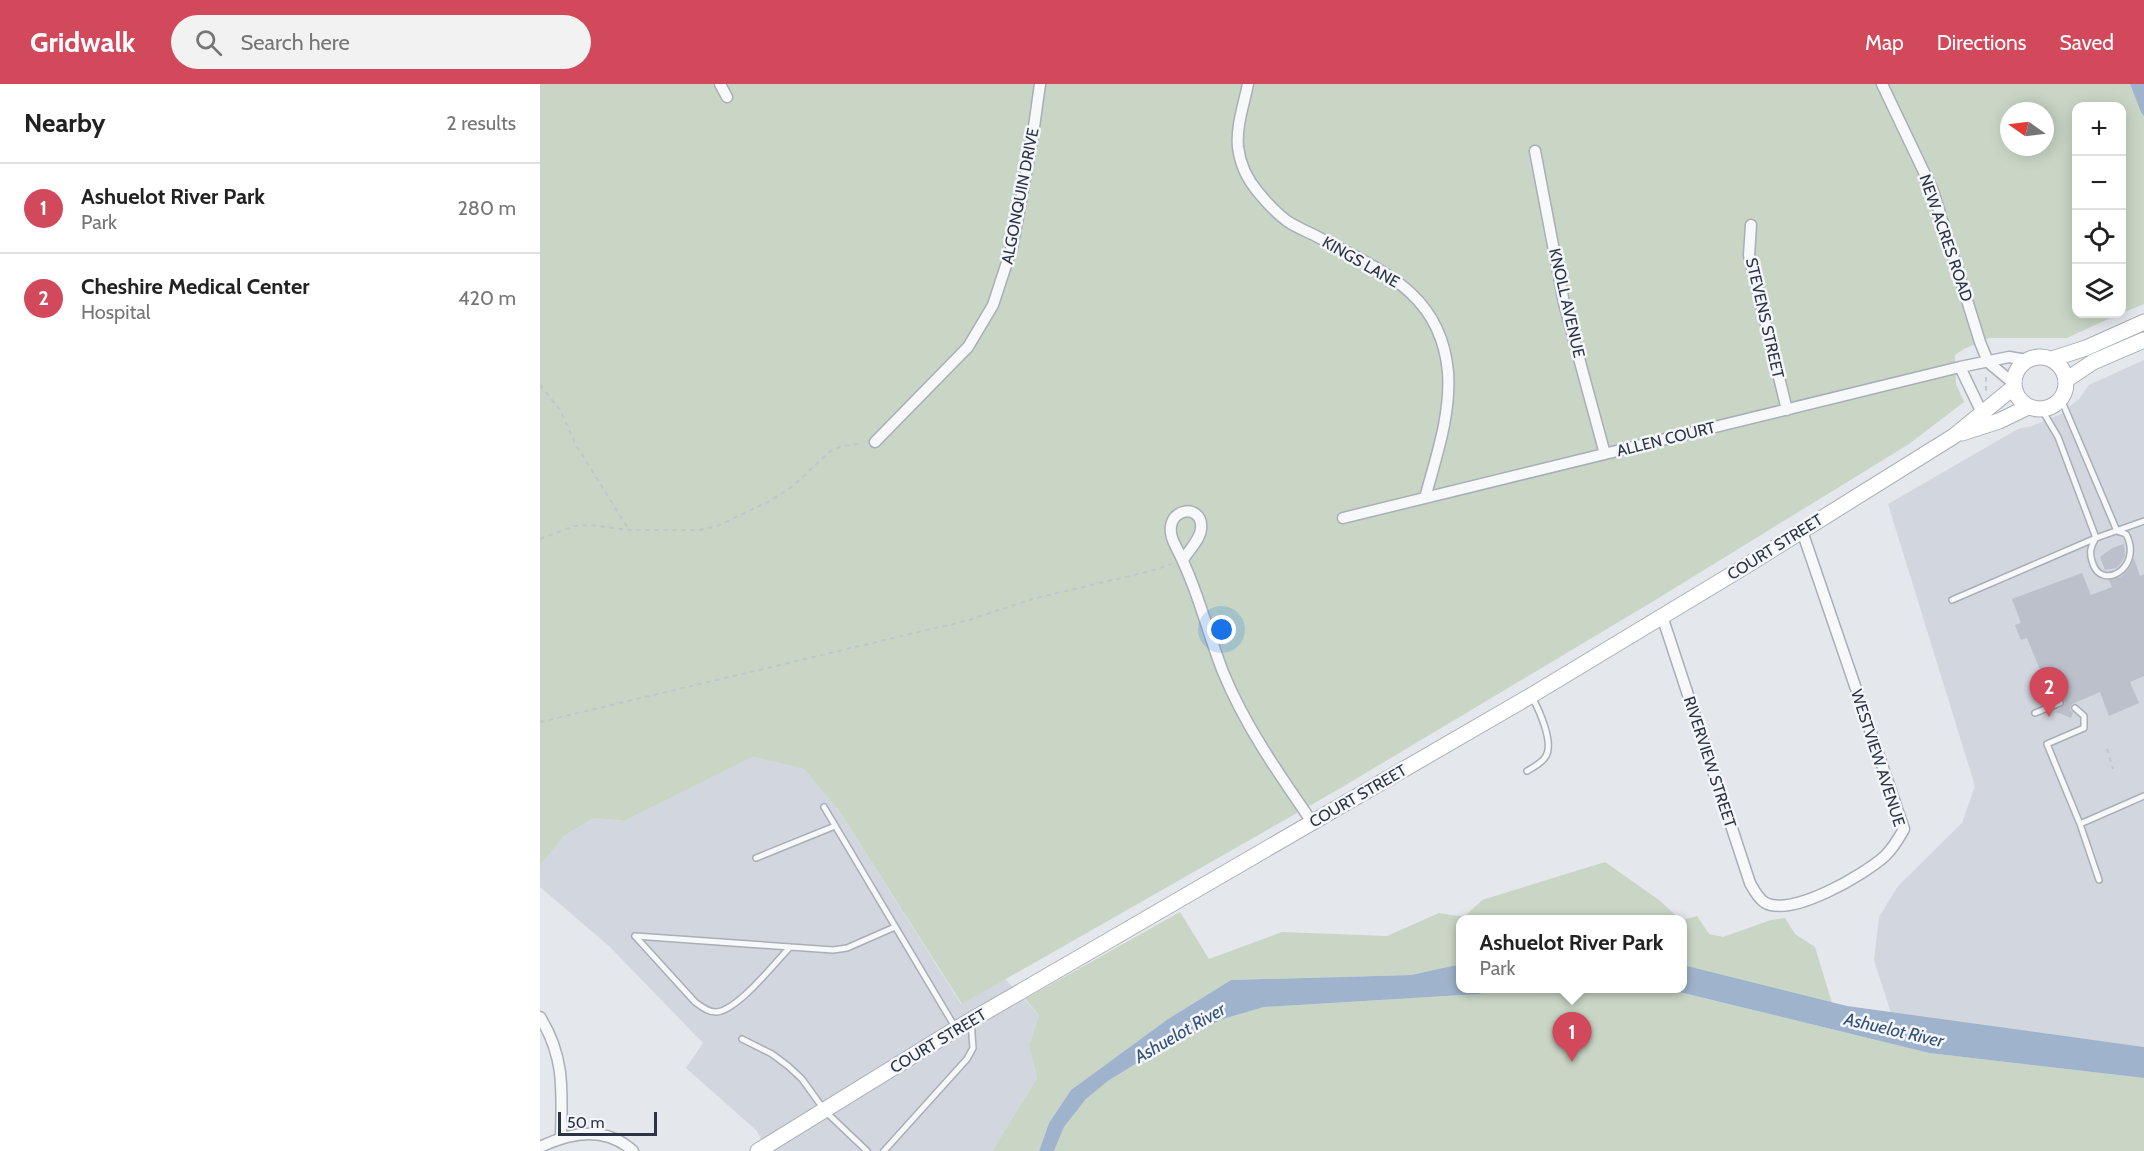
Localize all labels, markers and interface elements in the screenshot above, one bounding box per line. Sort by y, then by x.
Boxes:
search box [171,15,591,69]
text: Gridwalk [30,25,135,59]
icon: search [192,26,225,59]
text: Search here [240,29,350,56]
text: Map [1865,30,1904,55]
text: Directions [1937,30,2026,55]
text: Saved [2059,30,2114,55]
north arrow [2000,102,2054,156]
map controls [2072,102,2126,318]
button: + [2072,102,2126,156]
text: Nearby [24,107,105,139]
text: 2 results [446,111,516,135]
street label: ALGONQUIN DRIVE [997,126,1043,266]
button: − [2072,156,2126,210]
street label: NEW ACRES ROAD [1915,172,1977,304]
text: Ashuelot River Park [81,183,265,210]
text: 1 [40,196,47,220]
text: 280 m [457,196,516,220]
text: Park [81,210,117,234]
button: locate [2072,210,2126,264]
street label: KINGS LANE [1319,232,1403,292]
street label: KNOLL AVENUE [1545,246,1589,360]
street label: STEVENS STREET [1742,256,1788,381]
button: layers [2072,264,2126,318]
text: Cheshire Medical Center [81,273,310,300]
text: 2 [38,286,49,310]
text: 420 m [458,286,516,310]
text: Hospital [81,300,151,324]
street label: ALLEN COURT [1615,417,1718,460]
street label: COURT STREET [1724,510,1827,584]
your location [1207,615,1236,644]
pin: 2 [2030,668,2068,717]
street label: WESTVIEW AVENUE [1847,687,1909,829]
street label: RIVERVIEW STREET [1680,694,1740,831]
street label: COURT STREET [1306,760,1410,831]
popup [1456,915,1687,993]
text: Ashuelot River Park [1479,929,1664,956]
text: Park [1479,956,1516,980]
water label: Ashuelot River [1130,997,1231,1068]
street label: COURT STREET [886,1005,990,1077]
water label: Ashuelot River [1841,1008,1947,1052]
pin: 1 [1552,1012,1592,1062]
scale bar [558,1109,657,1136]
text: 50 m [567,1113,604,1132]

